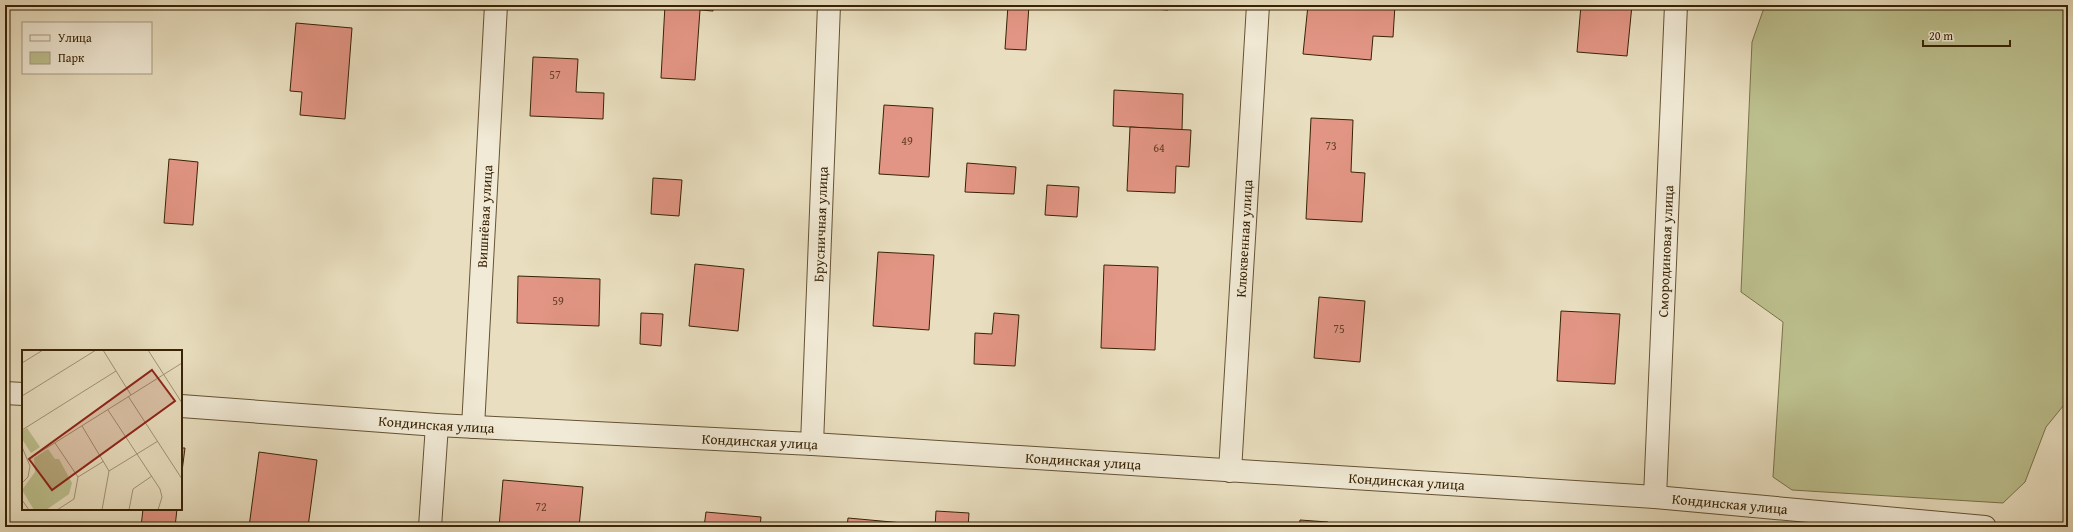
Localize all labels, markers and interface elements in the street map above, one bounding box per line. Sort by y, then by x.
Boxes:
legend [22,22,152,74]
scale bar [1923,22,2010,48]
text: 20 m [1929,27,1953,44]
text: Улица [58,29,92,46]
text: Парк [58,49,85,66]
house number: 57 [549,66,561,83]
house number: 49 [901,132,913,149]
house number: 73 [1325,137,1337,154]
house number: 64 [1153,139,1165,156]
street label: Вишнёвая улица [472,164,497,268]
street label: Брусничная улица [808,166,833,282]
street label: Клюквенная улица [1230,179,1258,298]
street label: Смородиновая улица [1653,184,1678,318]
house number: 59 [552,292,564,309]
house number: 75 [1333,320,1345,337]
inset map [22,350,182,510]
street label: Кондинская улица [378,411,495,438]
street label: Кондинская улица [701,428,819,454]
street label: Кондинская улица [1025,447,1142,475]
street label: Кондинская улица [1348,468,1466,495]
street label: Кондинская улица [1671,489,1789,519]
house number: 72 [535,498,547,515]

